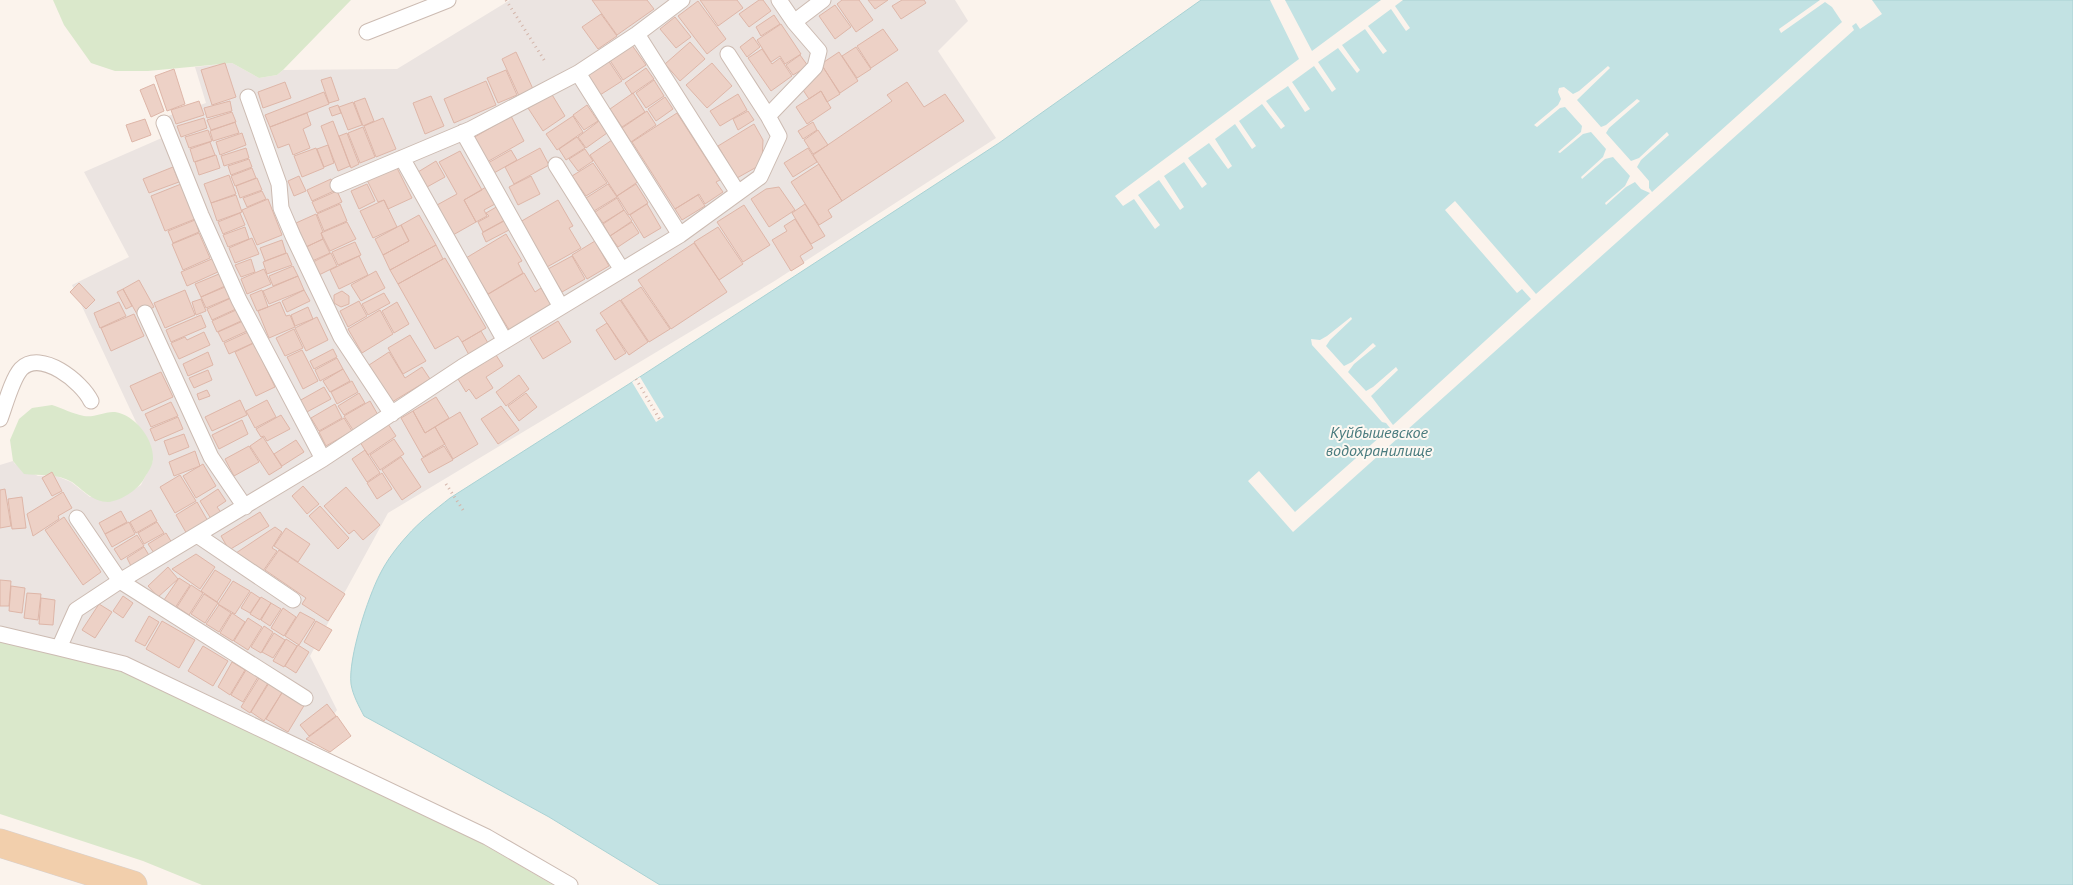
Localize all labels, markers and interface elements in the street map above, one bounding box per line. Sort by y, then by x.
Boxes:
water label: Куйбышевское водохранилище [1326,422,1433,460]

